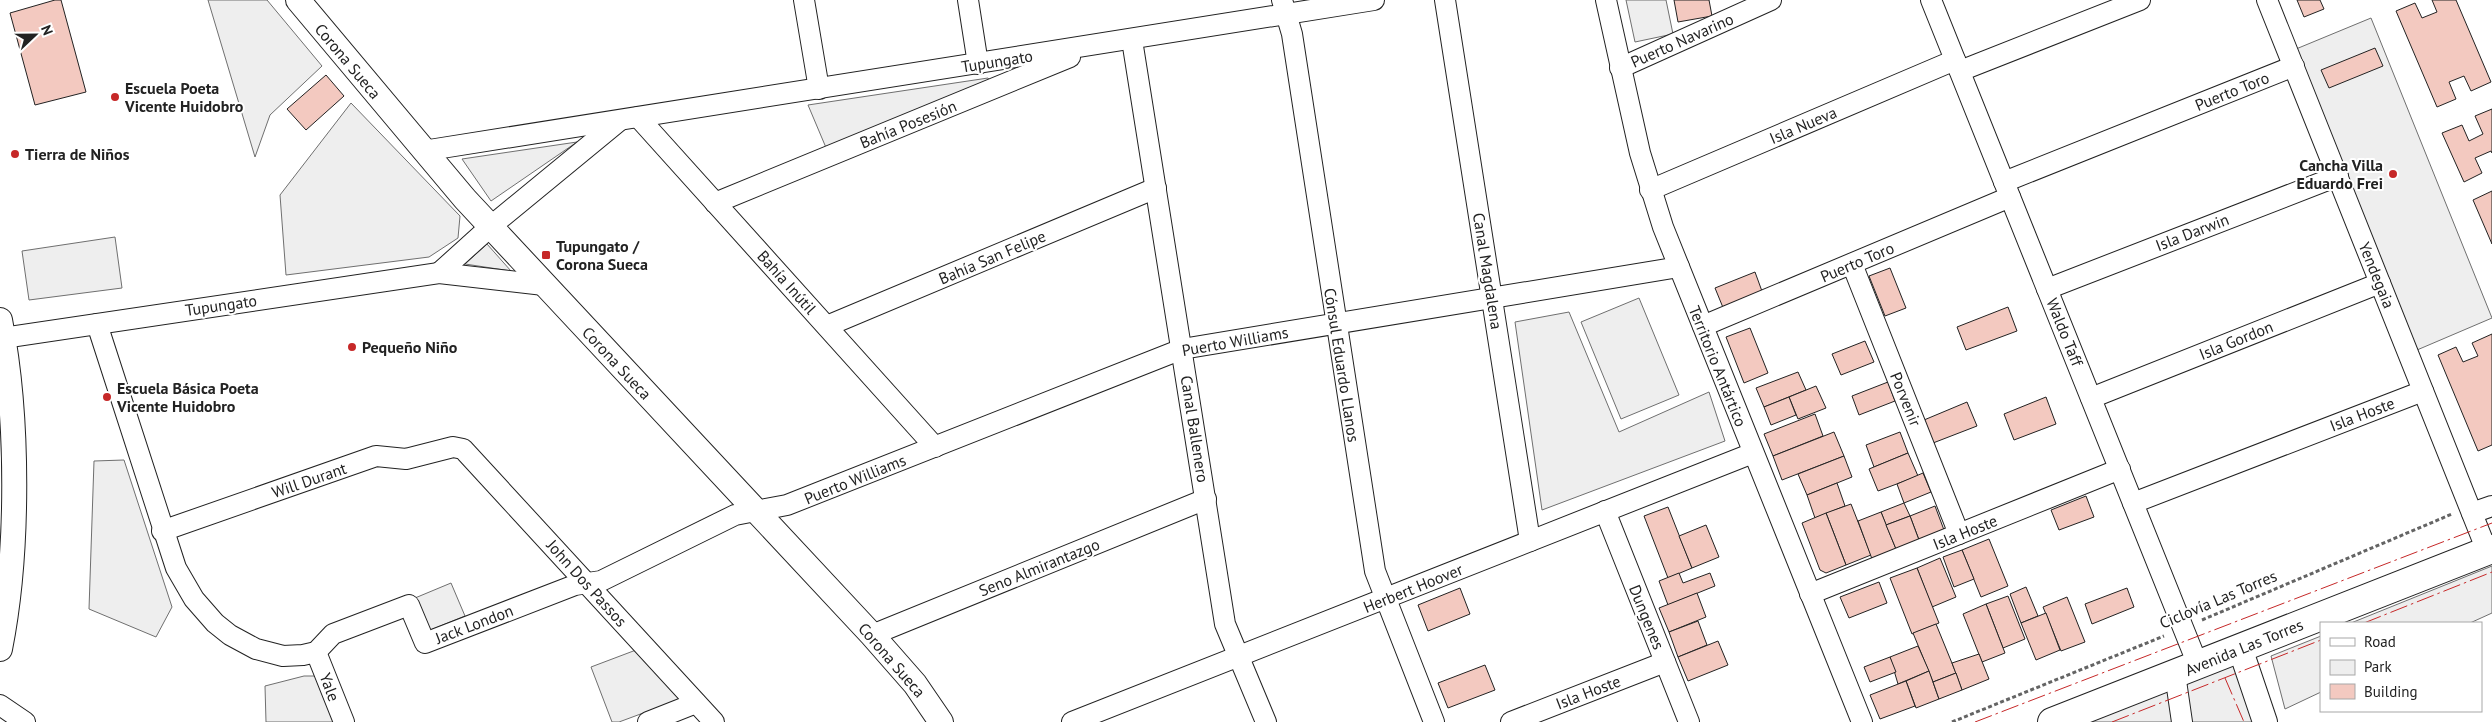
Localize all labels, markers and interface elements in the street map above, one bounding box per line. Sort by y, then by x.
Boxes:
street label: Puerto Navarino [1627,8,1737,72]
north arrow [10,10,60,60]
street label: Corona Sueca [311,19,385,103]
text: N [37,22,57,38]
street label: Tupungato [960,45,1034,77]
street label: Puerto Toro [2192,67,2272,115]
place label: Escuela Poeta Vicente Huidobro [124,78,244,116]
marker: Escuela Poeta Vicente Huidobro [109,91,121,103]
street label: Bahía Posesión [857,95,959,153]
street label: Isla Nueva [1766,102,1840,148]
place label: Tierra de Niños [25,144,130,164]
marker: Tierra de Niños [9,148,21,160]
place label: Cancha Villa Eduardo Frei [2296,155,2383,193]
marker: Cancha Villa Eduardo Frei [2387,168,2399,180]
street label: Isla Darwin [2153,209,2231,255]
street label: Canal Magdalena [1469,211,1507,331]
street label: Bahía San Felipe [936,225,1048,289]
place label: Tupungato / Corona Sueca [556,236,648,274]
street label: Puerto Toro [1817,238,1897,286]
street label: Yendegaia [2355,239,2399,311]
street label: Bahía Inútil [753,246,821,318]
marker: Tupungato / Corona Sueca [540,249,552,261]
street label: Cónsul Eduardo Llanos [1320,286,1364,444]
street label: Tupungato [184,290,258,320]
street label: Waldo Taff [2042,295,2088,370]
street label: Territorio Antártico [1685,303,1751,429]
street label: Isla Gordon [2196,316,2276,364]
street label: Corona Sueca [578,322,656,404]
street label: Puerto Williams [1180,322,1290,360]
place label: Pequeño Niño [362,337,458,357]
marker: Pequeño Niño [346,341,358,353]
street label: Porvenir [1886,369,1926,429]
street label: Canal Ballenero [1177,374,1213,484]
place label: Escuela Básica Poeta Vicente Huidobro [116,378,259,416]
marker: Escuela Básica Poeta Vicente Huidobro [101,391,113,403]
street label: Isla Hoste [2327,393,2397,435]
street label: Puerto Williams [801,449,909,508]
street label: Will Durant [269,458,350,502]
street label: Isla Hoste [1930,510,2000,554]
street label: Seno Almirantazgo [976,534,1102,600]
street label: John Dos Passos [542,535,631,631]
street label: Herbert Hoover [1360,559,1466,617]
street label: Ciclovía Las Torres [2156,565,2280,633]
street label: Dungenes [1625,582,1669,653]
street label: Jack London [431,600,516,648]
street label: Avenida Las Torres [2182,614,2306,680]
street label: Corona Sueca [854,619,930,701]
legend [2320,622,2482,712]
text: Road [2364,632,2396,651]
text: Park [2364,657,2392,676]
street label: Yale [316,670,344,704]
street label: Isla Hoste [1553,671,1623,713]
text: Building [2364,682,2418,701]

